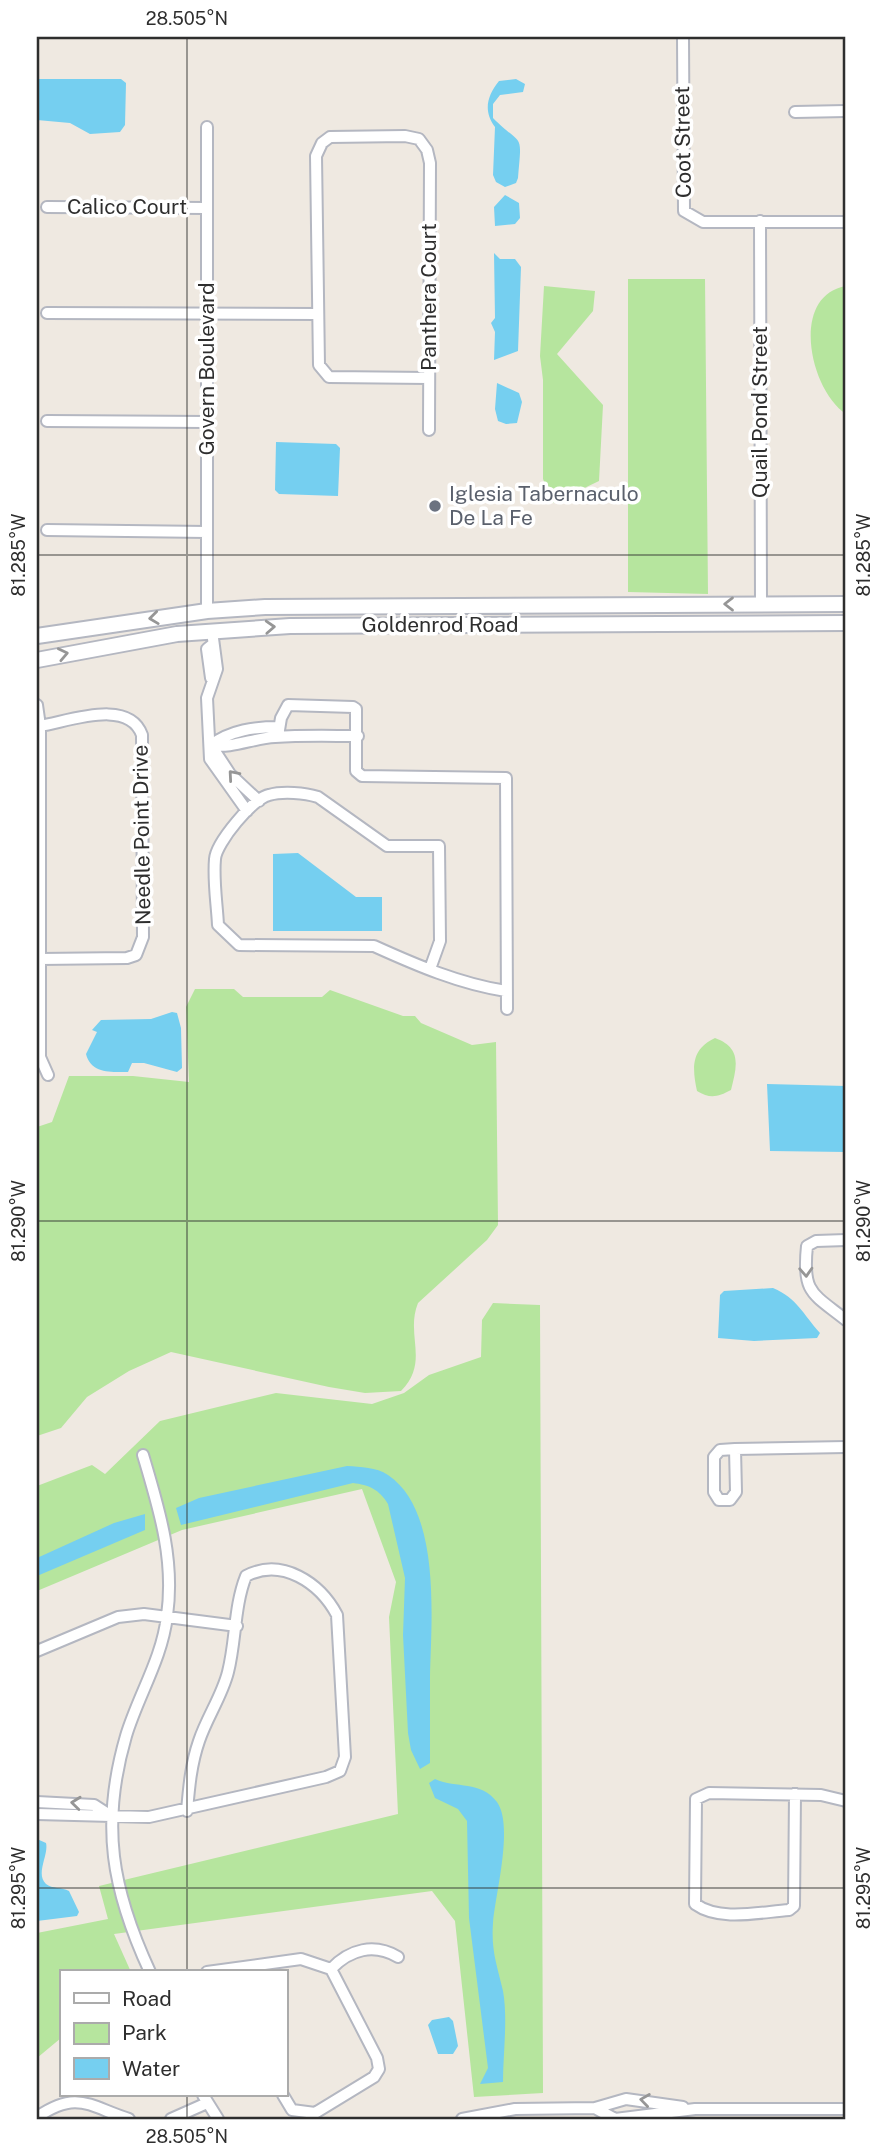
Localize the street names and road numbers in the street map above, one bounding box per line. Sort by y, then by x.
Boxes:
street label: Coot Street [669,86,696,198]
street label: Calico Court [67,194,187,219]
street label: Panthera Court [416,223,441,371]
street label: Govern Boulevard [194,282,219,456]
street label: Quail Pond Street [747,326,772,498]
street label: Goldenrod Road [362,612,518,637]
street label: Needle Point Drive [127,745,156,925]

